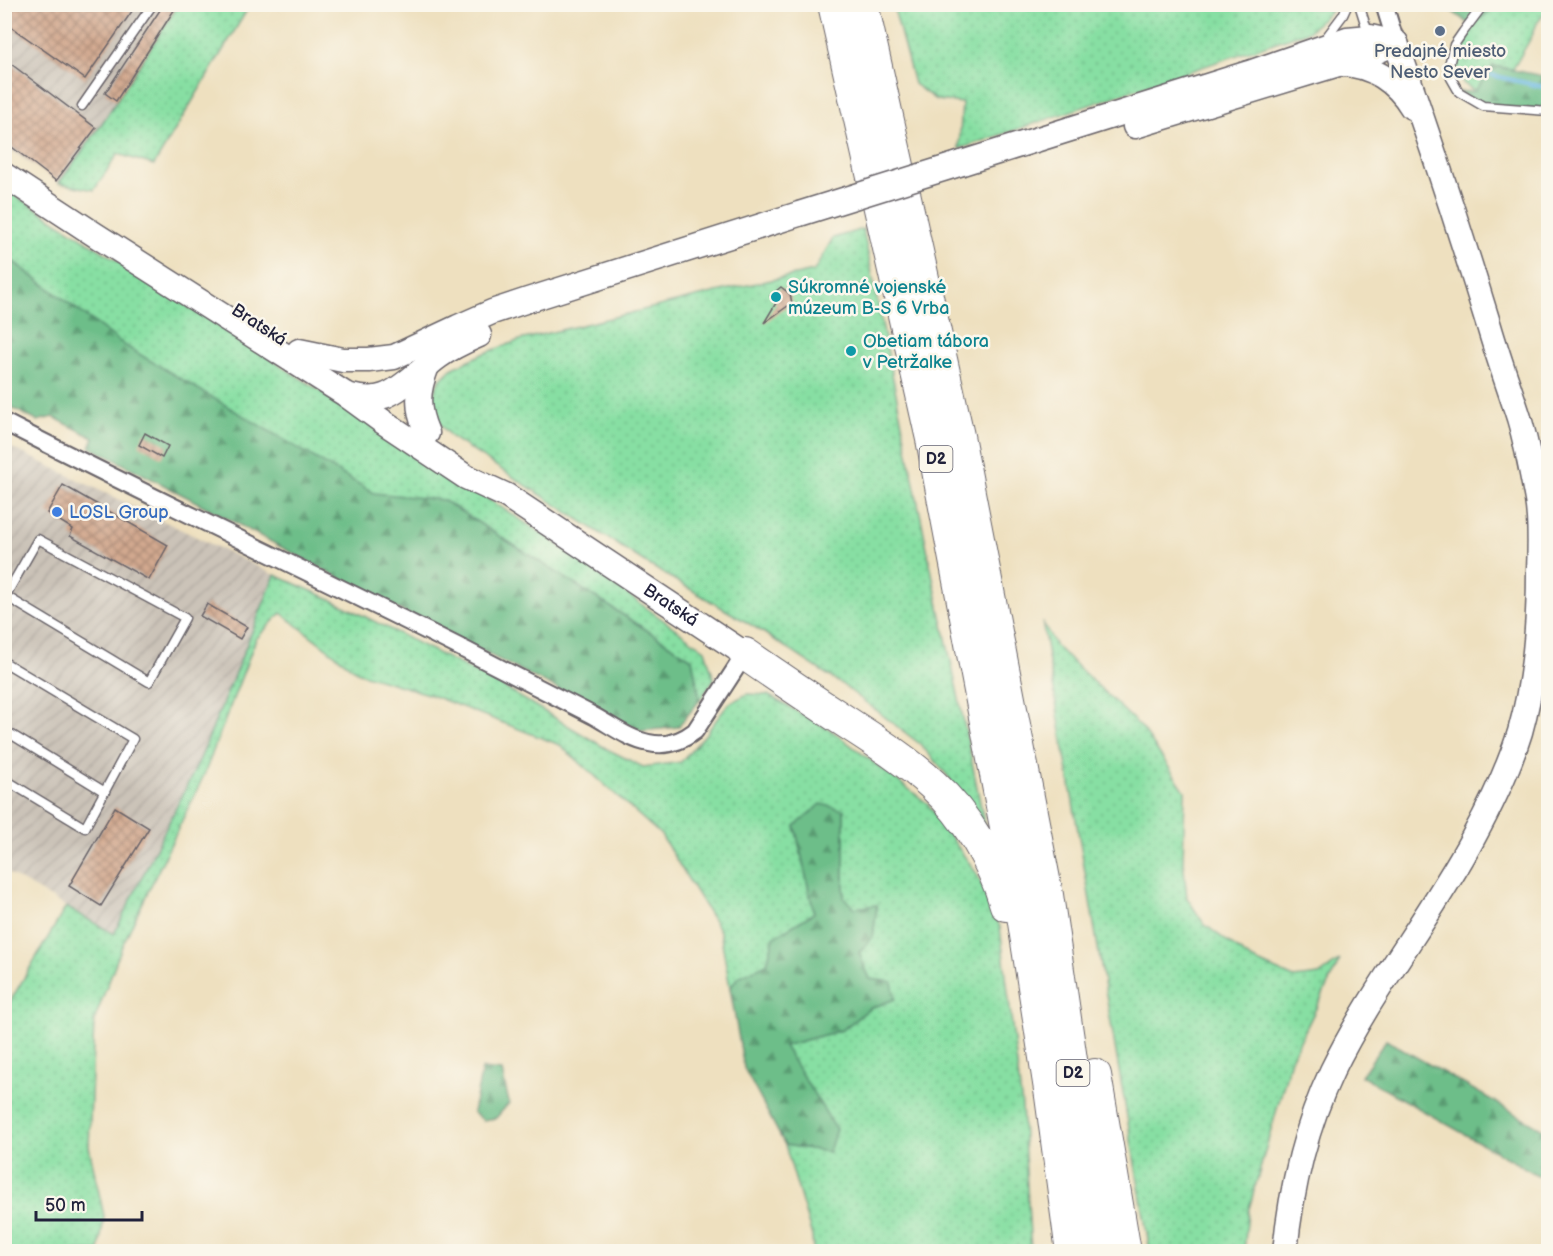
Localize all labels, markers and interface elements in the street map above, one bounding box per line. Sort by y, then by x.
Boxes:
marker: Predajné miesto Nesto Sever [1433,24,1447,38]
place label: Predajné miesto Nesto Sever [1374,41,1506,83]
place label: Súkromné vojenské múzeum B-S 6 Vrba [788,277,949,319]
marker: Súkromné vojenské múzeum B-S 6 Vrba [769,290,783,304]
street label: Bratská [227,299,291,351]
place label: Obetiam tábora v Petržalke [862,331,989,373]
marker: Obetiam tábora v Petržalke [844,344,858,358]
road number: D2 [920,446,952,472]
place label: LOSL Group [69,502,169,523]
marker: LOSL Group [50,505,64,519]
street label: Bratská [639,579,702,631]
road number: D2 [1056,1060,1090,1086]
scale bar [36,1184,142,1222]
text: 50 m [45,1195,86,1216]

